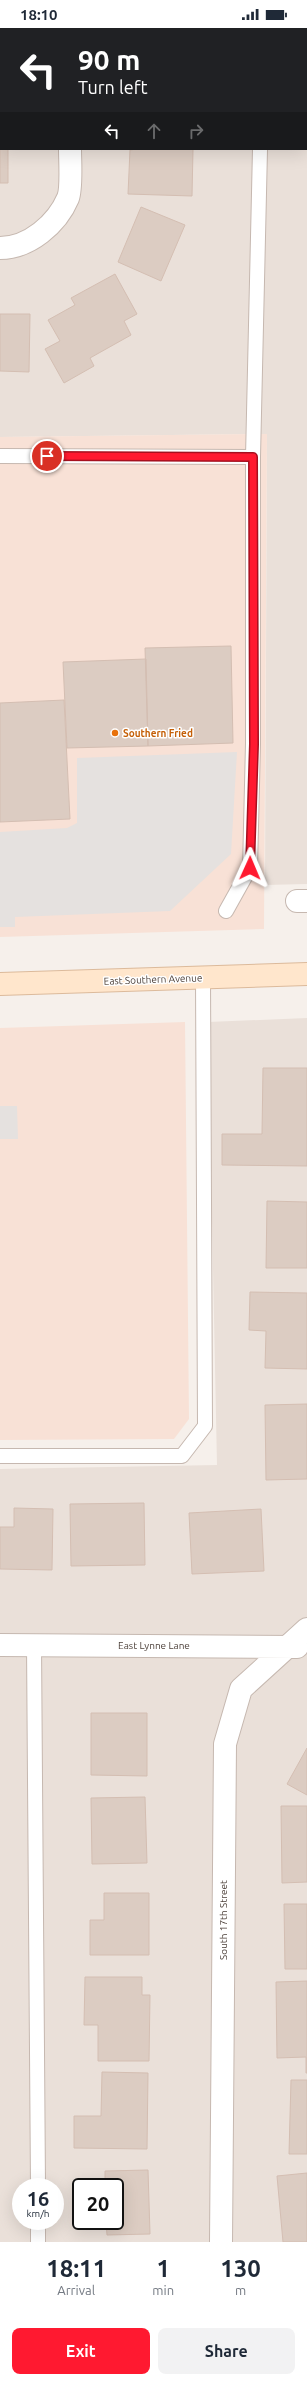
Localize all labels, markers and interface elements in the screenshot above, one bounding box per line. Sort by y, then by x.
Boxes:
text: 18:10 [20,6,58,23]
icon: left [12,44,64,96]
text: 90 m [78,44,140,75]
text: Turn left [78,77,148,97]
icon: left [101,120,123,142]
icon: ahead [143,120,165,142]
icon: right [185,120,207,142]
pin [30,439,64,473]
icon: arrive [36,445,58,467]
marker: Southern Fried [110,728,120,738]
place label: Southern Fried [123,728,193,739]
position arrow [229,847,271,889]
street label: East Southern Avenue [103,972,203,987]
street label: East Lynne Lane [118,1640,190,1651]
street label: South 17th Street [218,1880,229,1960]
speed limit sign: 20 [72,2178,124,2230]
text: 16 [27,2187,49,2210]
text: km/h [26,2208,50,2219]
text: 18:11 [46,2255,106,2282]
text: 1 [156,2255,170,2282]
text: 130 [220,2255,261,2282]
text: Arrival [57,2283,95,2297]
text: min [152,2283,174,2297]
text: m [235,2283,246,2297]
button: Exit [12,2328,150,2374]
button: Share [158,2328,295,2374]

